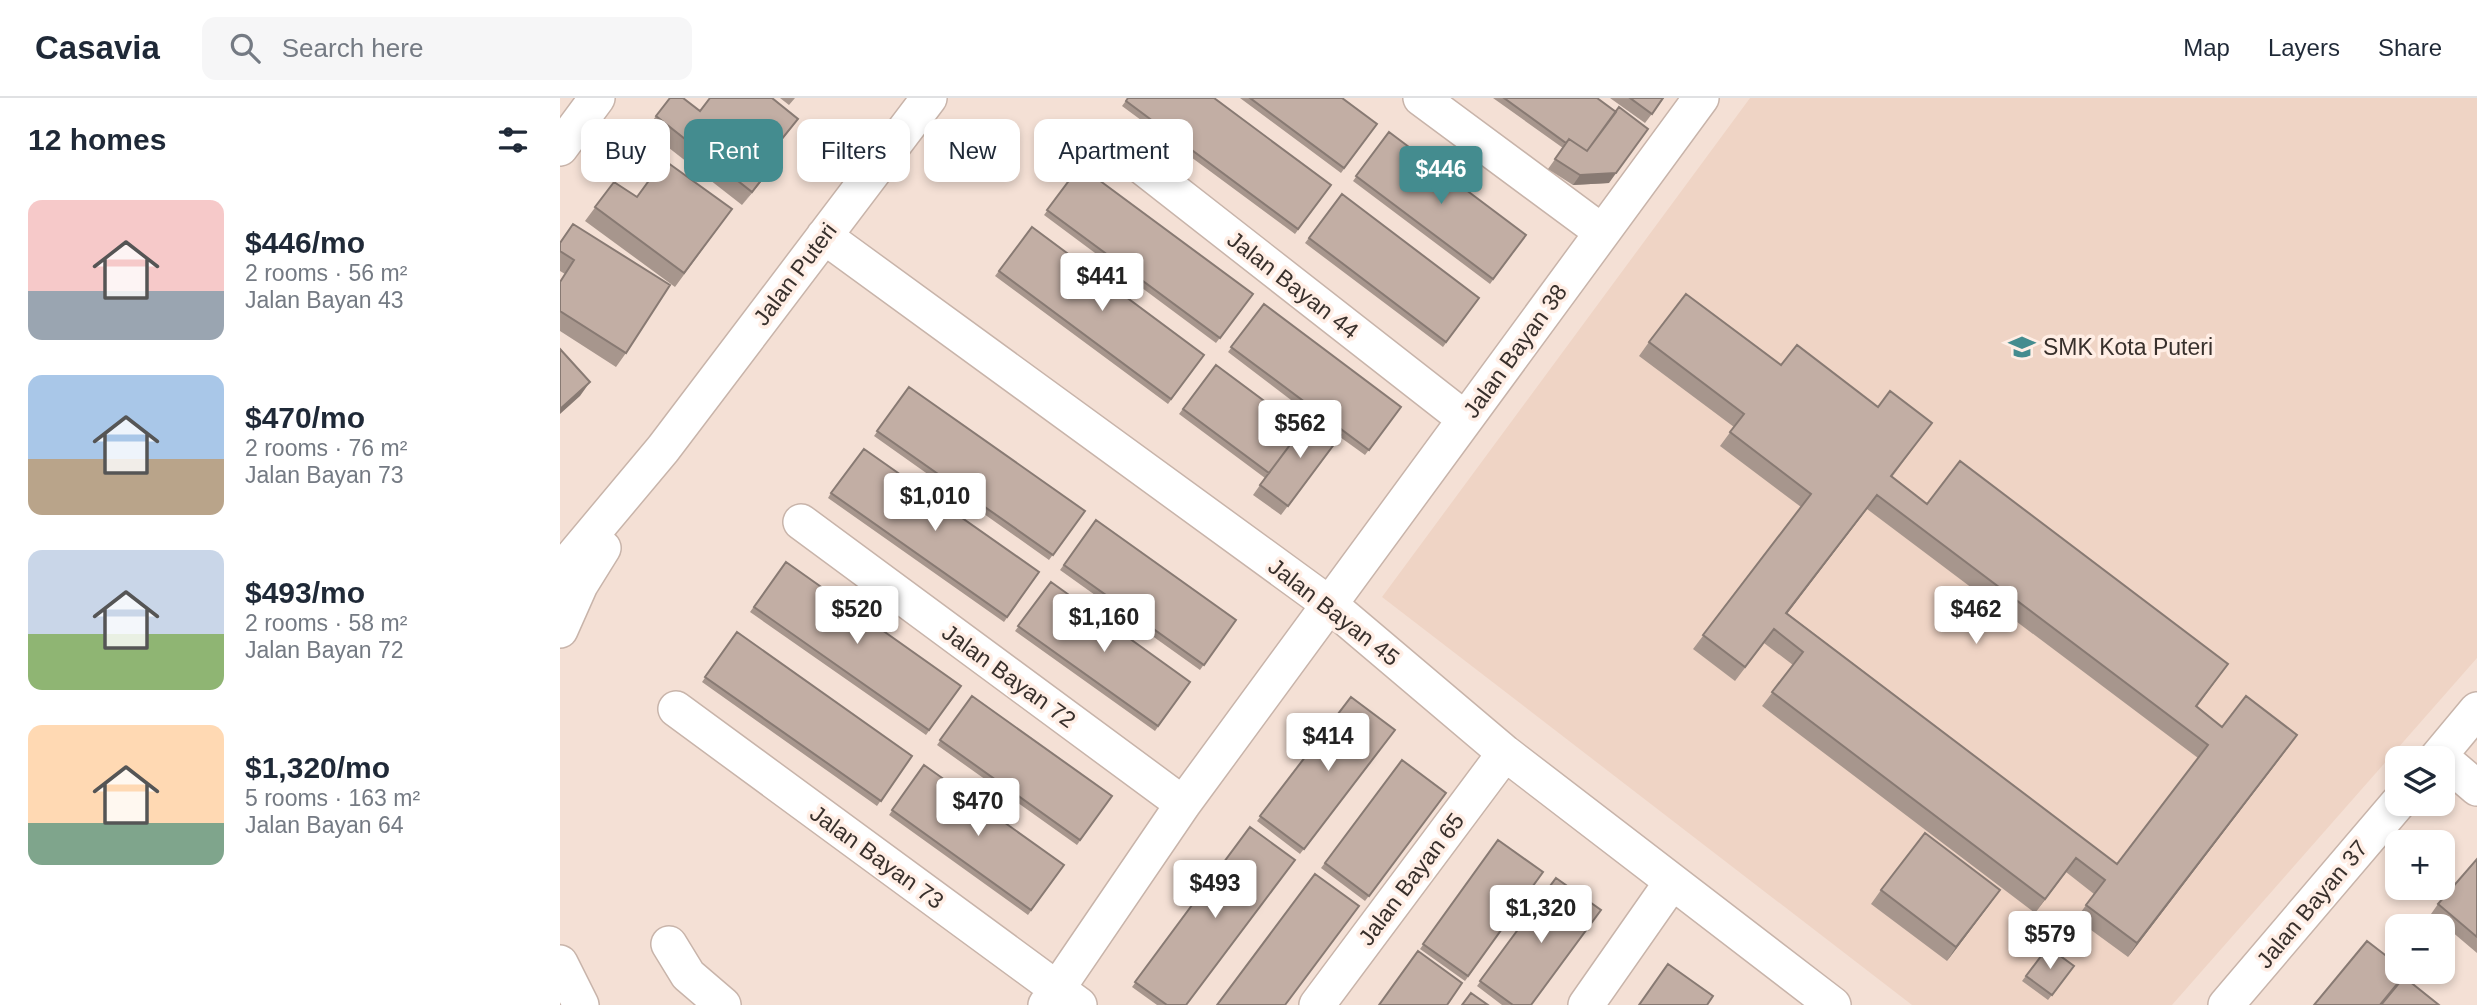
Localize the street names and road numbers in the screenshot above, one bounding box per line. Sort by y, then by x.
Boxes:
street label: Jalan Puteri [748,218,842,330]
street label: Jalan Bayan 44 [1223,226,1364,344]
street label: Jalan Bayan 38 [1458,279,1572,423]
street label: Jalan Bayan 45 [1264,553,1404,671]
street label: Jalan Bayan 72 [937,619,1081,733]
street label: Jalan Bayan 73 [805,800,949,914]
street label: Jalan Bayan 65 [1353,808,1469,950]
street label: Jalan Bayan 37 [2251,835,2373,973]

